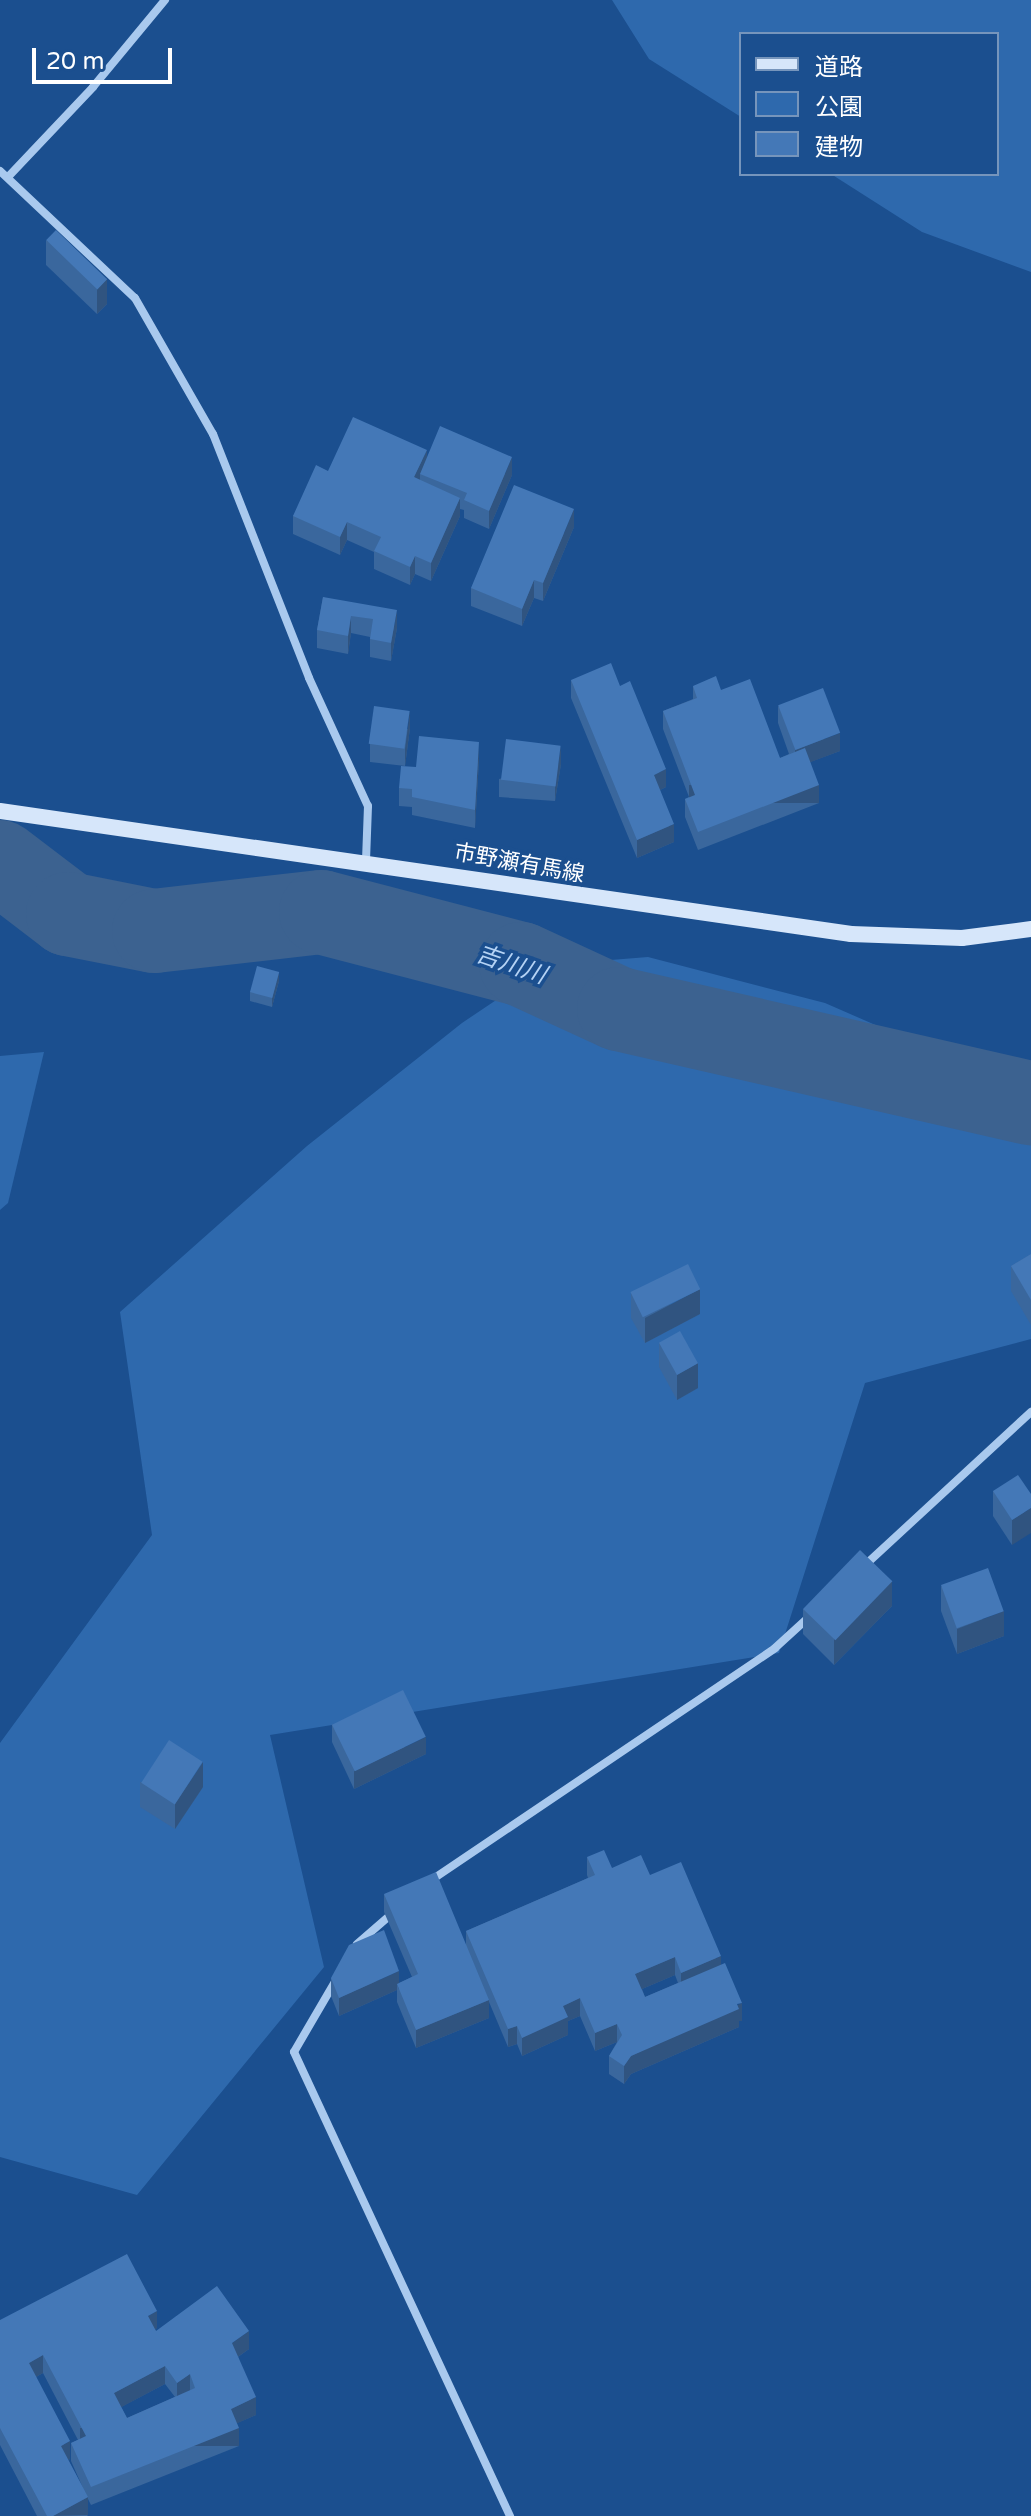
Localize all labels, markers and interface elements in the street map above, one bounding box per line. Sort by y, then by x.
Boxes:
scale bar [36,32,176,82]
legend [739,32,999,176]
text: 20 m [46,47,104,76]
text: 道路 [815,53,863,82]
text: 公園 [815,93,863,122]
text: 建物 [815,133,863,162]
street label: 市野瀬有馬線 [452,840,586,888]
water label: 吉川川 [472,940,550,990]

